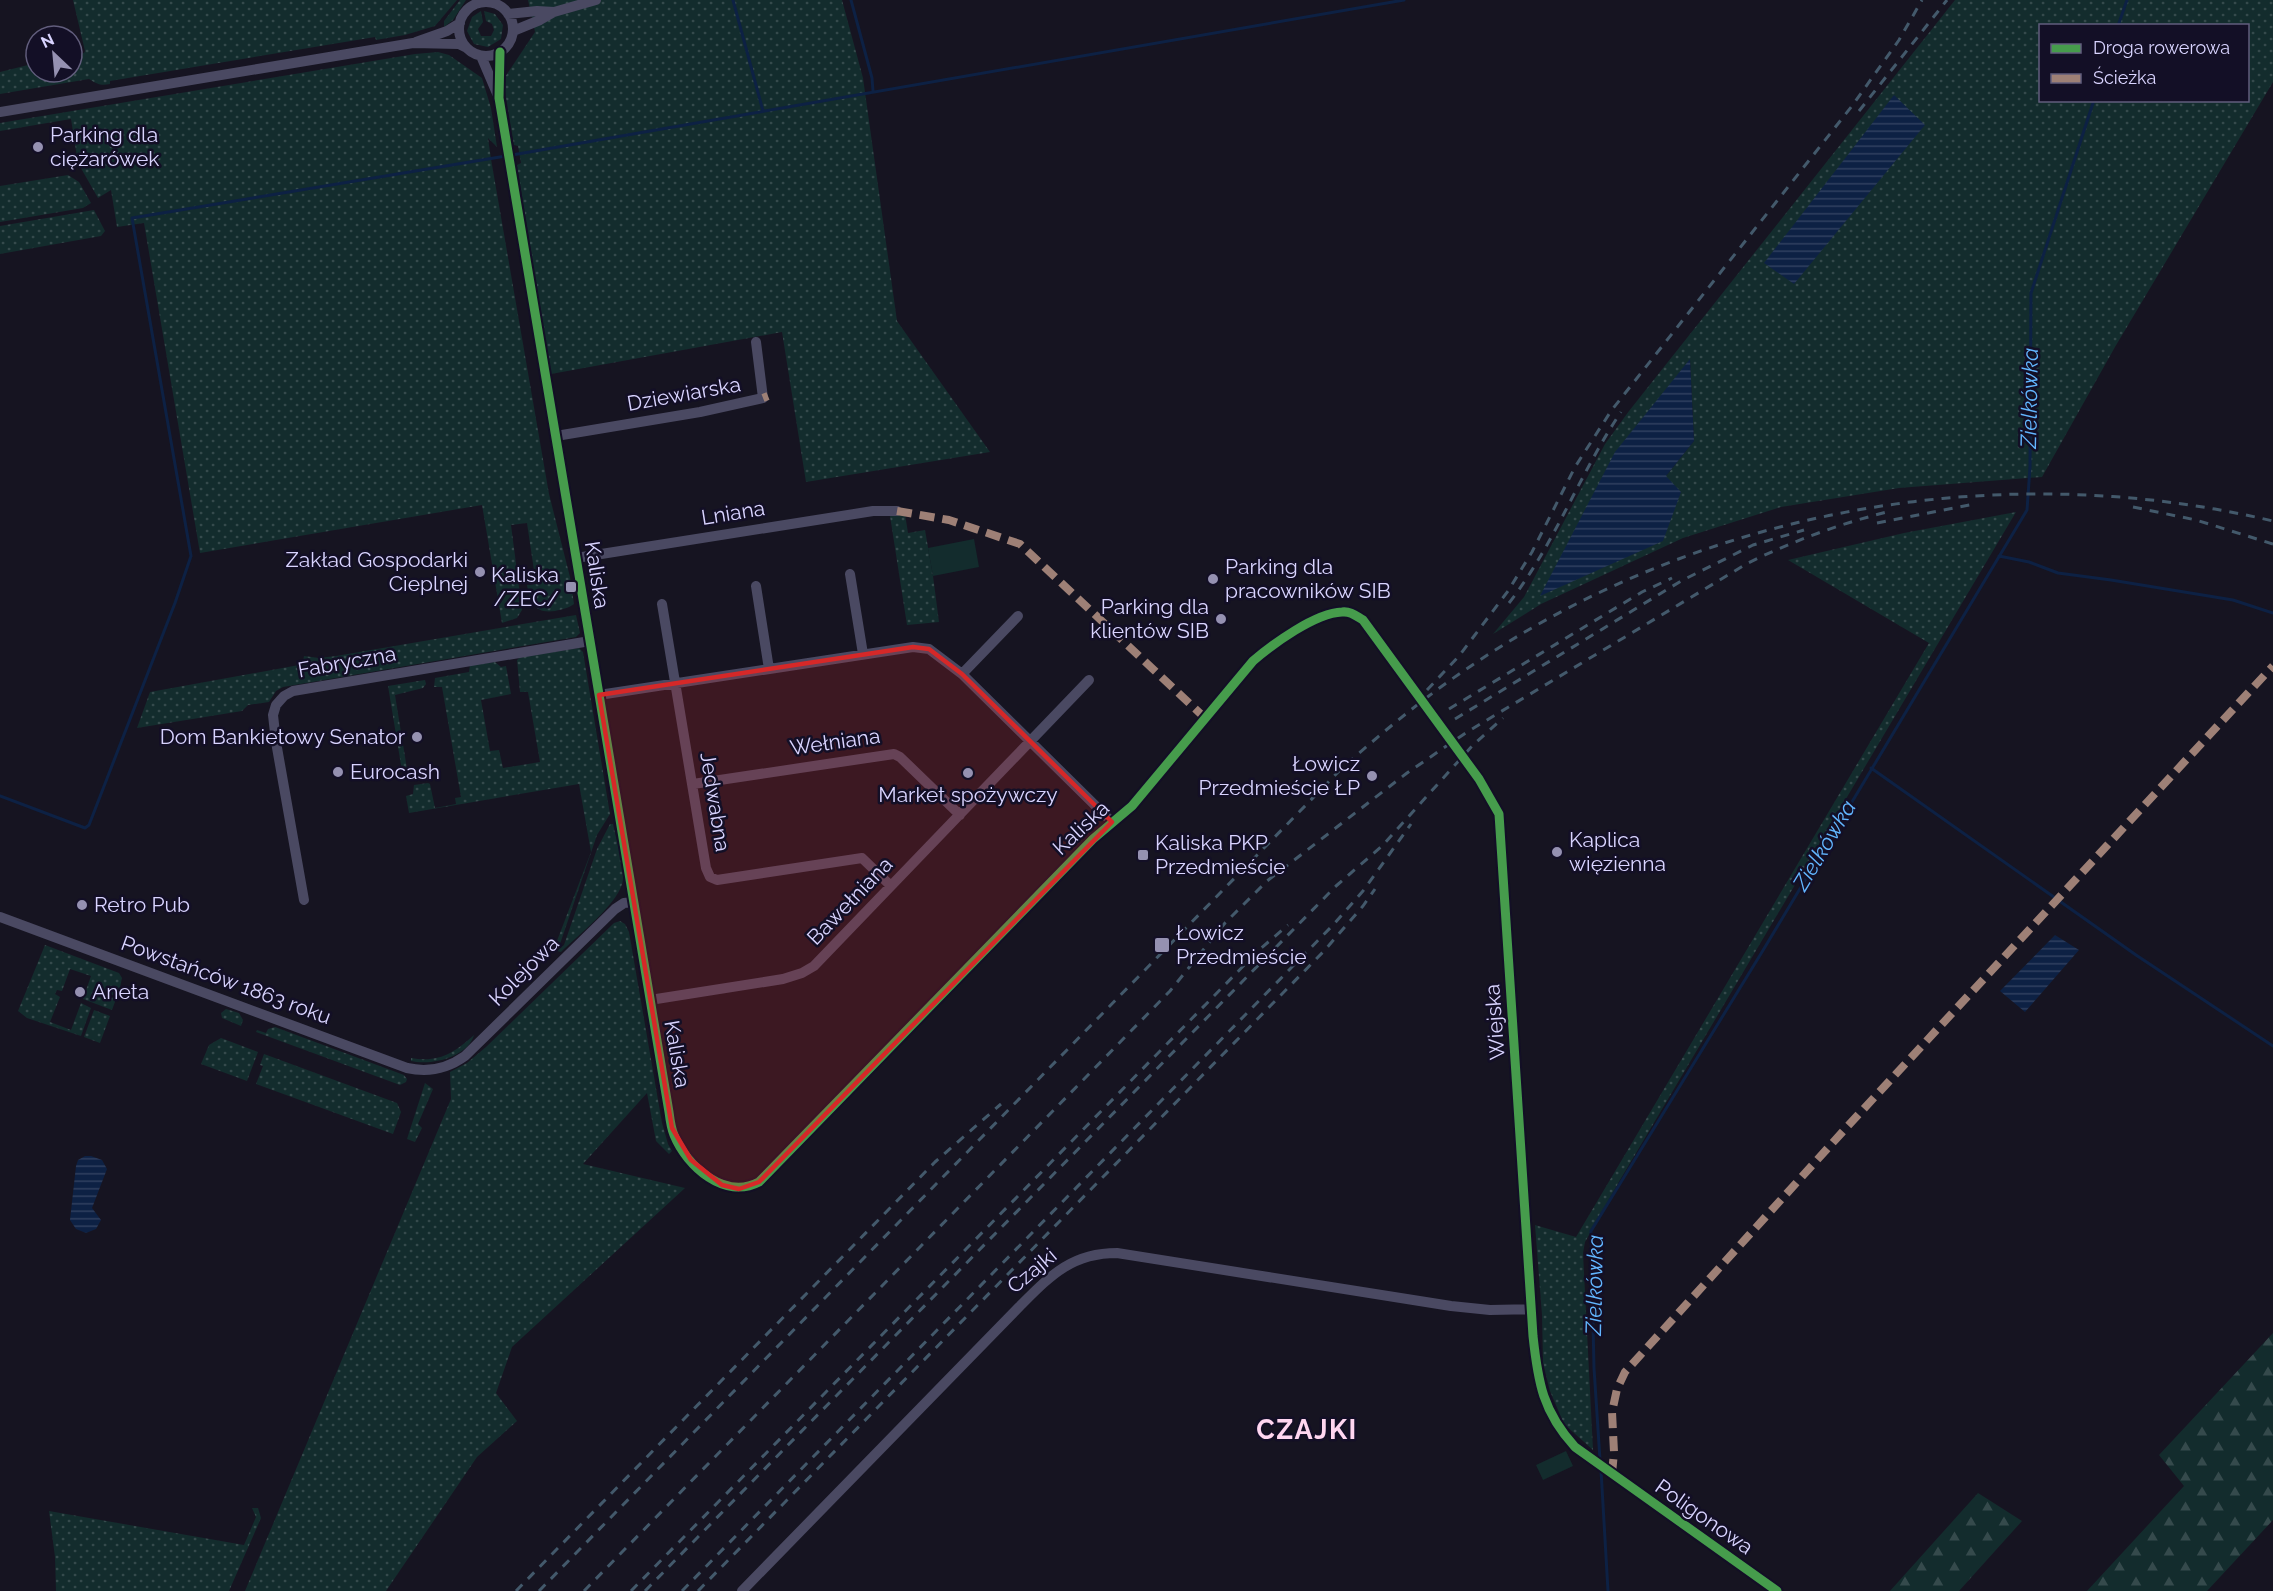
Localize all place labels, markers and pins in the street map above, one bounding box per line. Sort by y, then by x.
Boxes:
place label: Parking dla ciężarówek [50,122,159,171]
marker: Parking dla ciężarówek [31,140,45,154]
place label: Zakład Gospodarki Cieplnej [286,547,468,596]
place label: Parking dla pracowników SIB [1225,554,1391,603]
place label: Kaliska /ZEC/ [491,562,559,611]
marker: Zakład Gospodarki Cieplnej [473,565,487,579]
marker: Parking dla pracowników SIB [1206,572,1220,586]
marker: Kaliska /ZEC/ [564,580,578,594]
place label: Parking dla klientów SIB [1090,594,1209,643]
marker: Parking dla klientów SIB [1214,612,1228,626]
place label: Dom Bankietowy Senator [160,724,406,749]
marker: Dom Bankietowy Senator [410,730,424,744]
place label: Łowicz Przedmieście ŁP [1198,751,1360,800]
place label: Eurocash [350,759,440,784]
marker: Eurocash [331,765,345,779]
marker: Market spożywczy [961,766,975,780]
marker: Łowicz Przedmieście ŁP [1365,769,1379,783]
place label: Market spożywczy [878,782,1058,807]
place label: Kaplica więzienna [1569,827,1666,876]
place label: Kaliska PKP Przedmieście [1155,830,1286,879]
marker: Kaplica więzienna [1550,845,1564,859]
marker: Kaliska PKP Przedmieście [1136,848,1150,862]
place label: Retro Pub [94,892,190,917]
marker: Retro Pub [75,898,89,912]
place label: Łowicz Przedmieście [1176,920,1307,969]
marker: Łowicz Przedmieście [1153,936,1171,954]
place label: Aneta [92,979,149,1004]
marker: Aneta [73,985,87,999]

